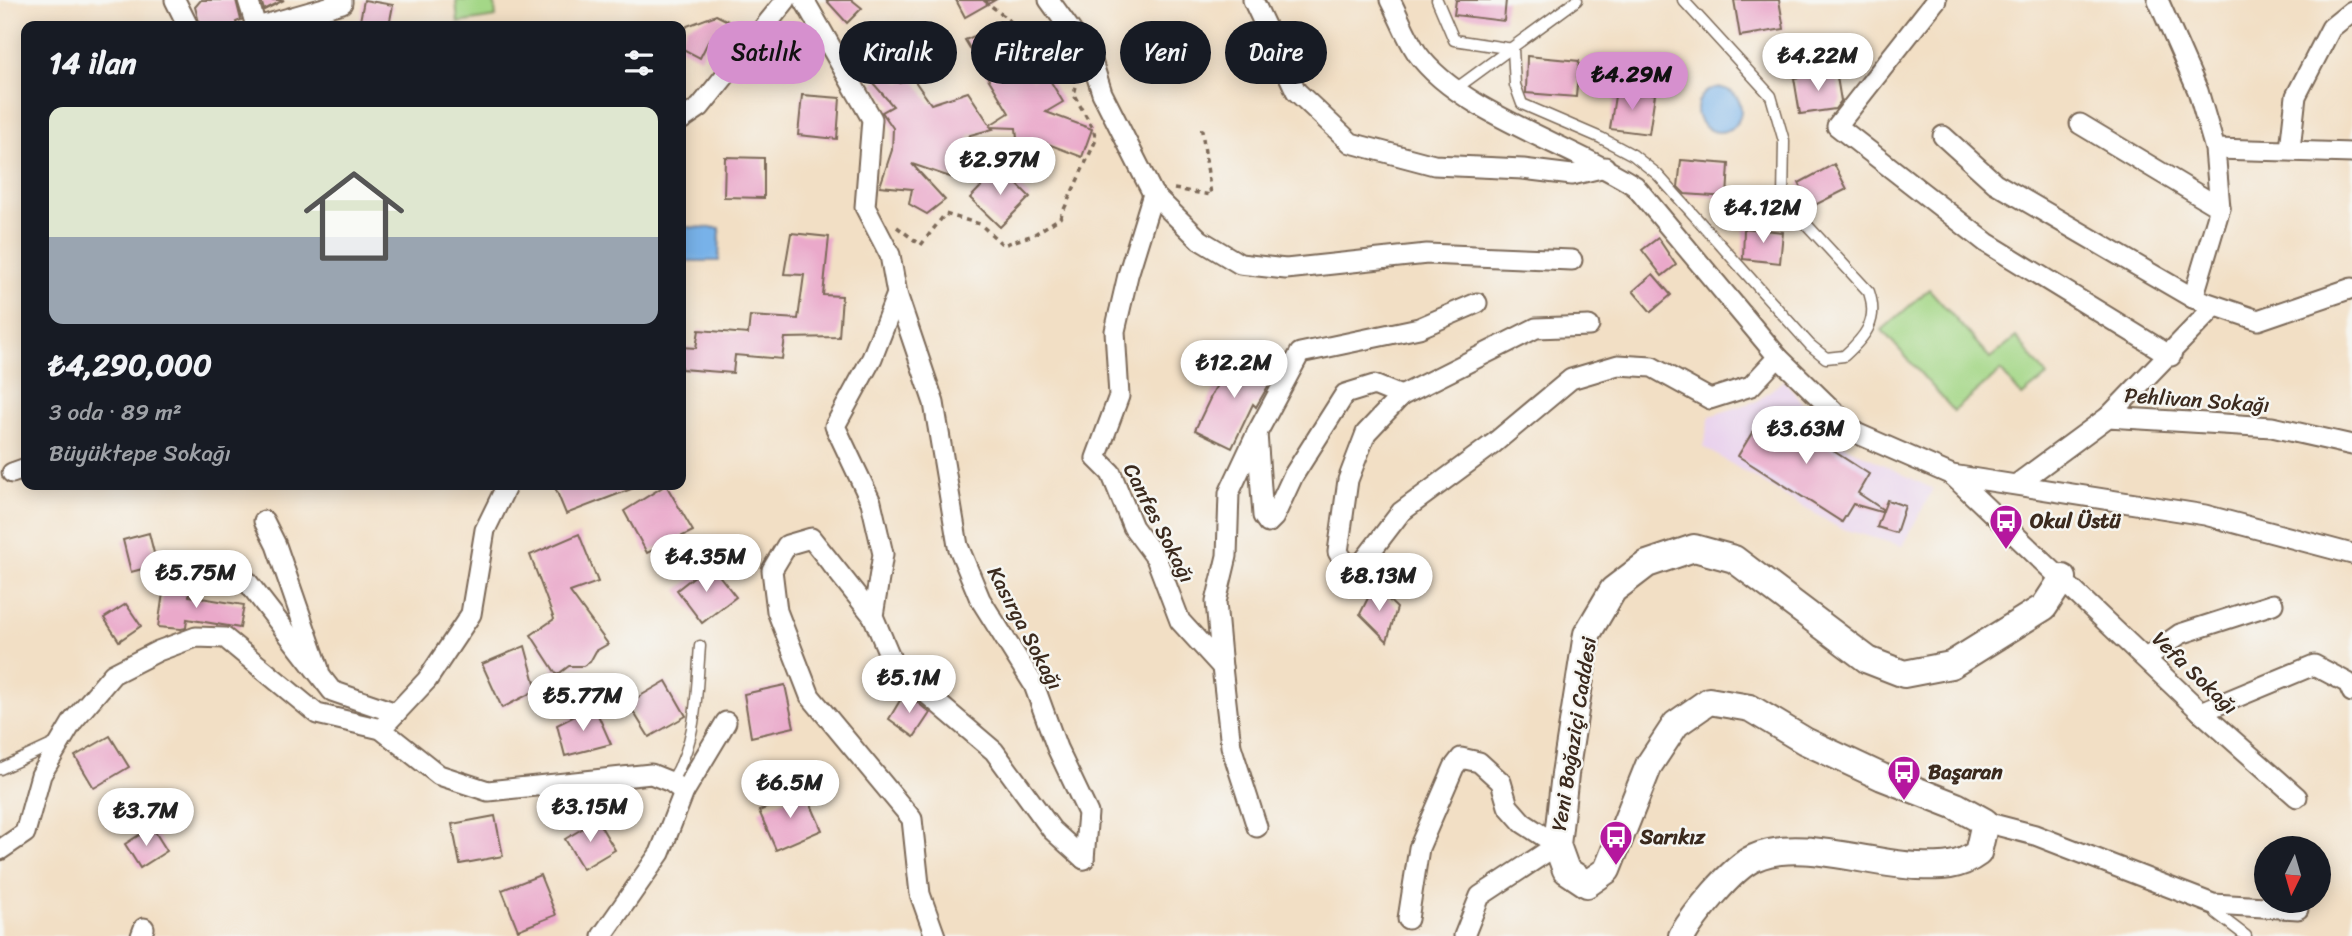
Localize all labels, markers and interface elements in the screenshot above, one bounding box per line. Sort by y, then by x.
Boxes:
chip: Satılık [707,21,825,84]
chip: Kiralık [839,21,957,84]
chip: Filtreler [971,21,1106,84]
chip: Yeni [1120,21,1211,84]
chip: Daire [1225,21,1327,84]
pin: ₺4.22M [1761,34,1875,93]
text: ₺4.22M [1778,35,1858,76]
text: 14 ilan [49,36,136,90]
icon: filters [620,44,658,82]
pin: ₺4.29M [1575,52,1689,112]
text: ₺4.29M [1592,54,1672,95]
pin: ₺2.97M [943,138,1057,197]
text: ₺2.97M [961,139,1039,180]
icon: home [291,153,417,279]
pin: ₺4.12M [1706,186,1820,245]
text: ₺4.12M [1725,187,1801,228]
text: ₺4,290,000 [49,338,212,392]
pin: ₺12.2M [1177,340,1291,400]
text: ₺12.2M [1197,342,1271,383]
street label: Pehlivan Sokağı [2123,376,2271,424]
text: 3 oda · 89 m² [49,392,182,433]
pin: ₺3.63M [1749,406,1863,466]
text: ₺3.63M [1768,408,1844,449]
text: Büyüktepe Sokağı [49,433,231,474]
street label: Canfes Sokağı [1112,456,1206,590]
bus stop icon: Okul Üstü [1987,502,2025,551]
place label: Okul Üstü [2030,502,2121,540]
pin: ₺4.35M [649,534,763,594]
text: ₺4.35M [666,536,746,577]
pin: ₺5.75M [139,550,253,610]
text: ₺5.75M [156,552,236,593]
pin: ₺8.13M [1322,554,1436,613]
text: ₺8.13M [1342,555,1416,596]
street label: Kasırga Sokağı [976,559,1074,697]
street label: Vefa Sokağı [2143,622,2247,725]
street label: Yeni Boğaziçi Caddesi [1540,633,1608,834]
pin: ₺5.1M [860,656,958,715]
text: ₺5.1M [878,657,940,698]
pin: ₺5.77M [526,674,640,733]
text: ₺5.77M [544,675,622,716]
bus stop icon: Başaran [1885,753,1923,802]
place label: Başaran [1928,753,2003,791]
pin: ₺6.5M [741,760,839,820]
text: ₺6.5M [757,762,823,803]
pin: ₺3.15M [533,784,647,844]
text: ₺3.15M [553,786,627,827]
pin: ₺3.7M [97,788,195,848]
text: ₺3.7M [114,790,178,831]
bus stop icon: Sarıkız [1597,818,1635,867]
place label: Sarıkız [1639,818,1706,856]
north arrow [2254,836,2331,914]
map controls [2254,836,2331,913]

